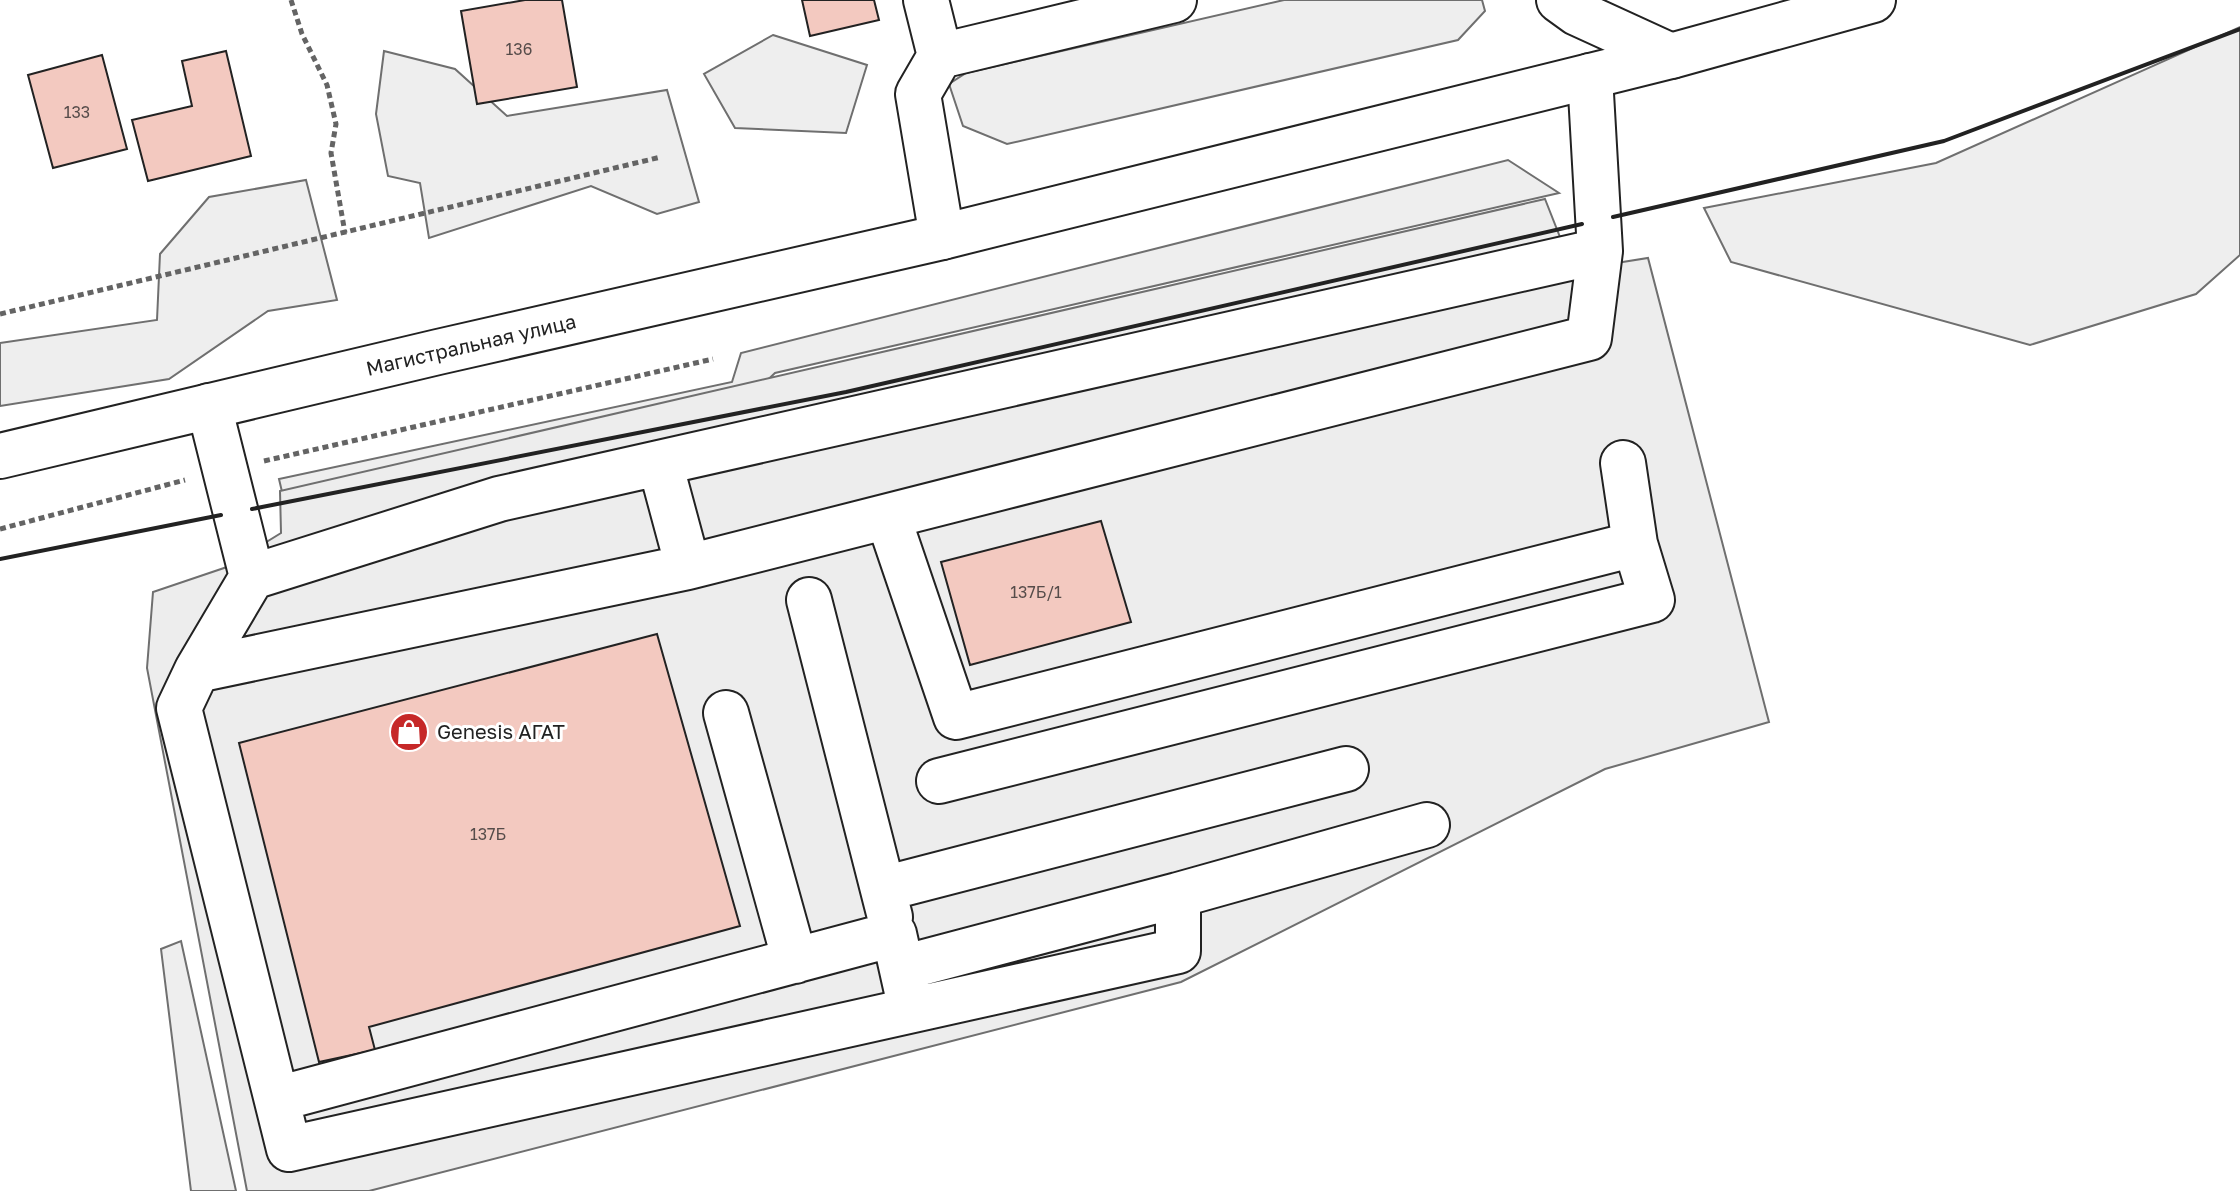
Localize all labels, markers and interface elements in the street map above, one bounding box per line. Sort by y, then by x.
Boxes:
house number: 136 [506,39,532,59]
house number: 133 [64,102,90,122]
street label: Магистральная улица [363,308,578,380]
house number: 137Б/1 [1010,582,1062,602]
shop icon: Genesis АГАТ [388,711,430,753]
place label: Genesis АГАТ [437,719,565,743]
house number: 137Б [470,824,506,844]

